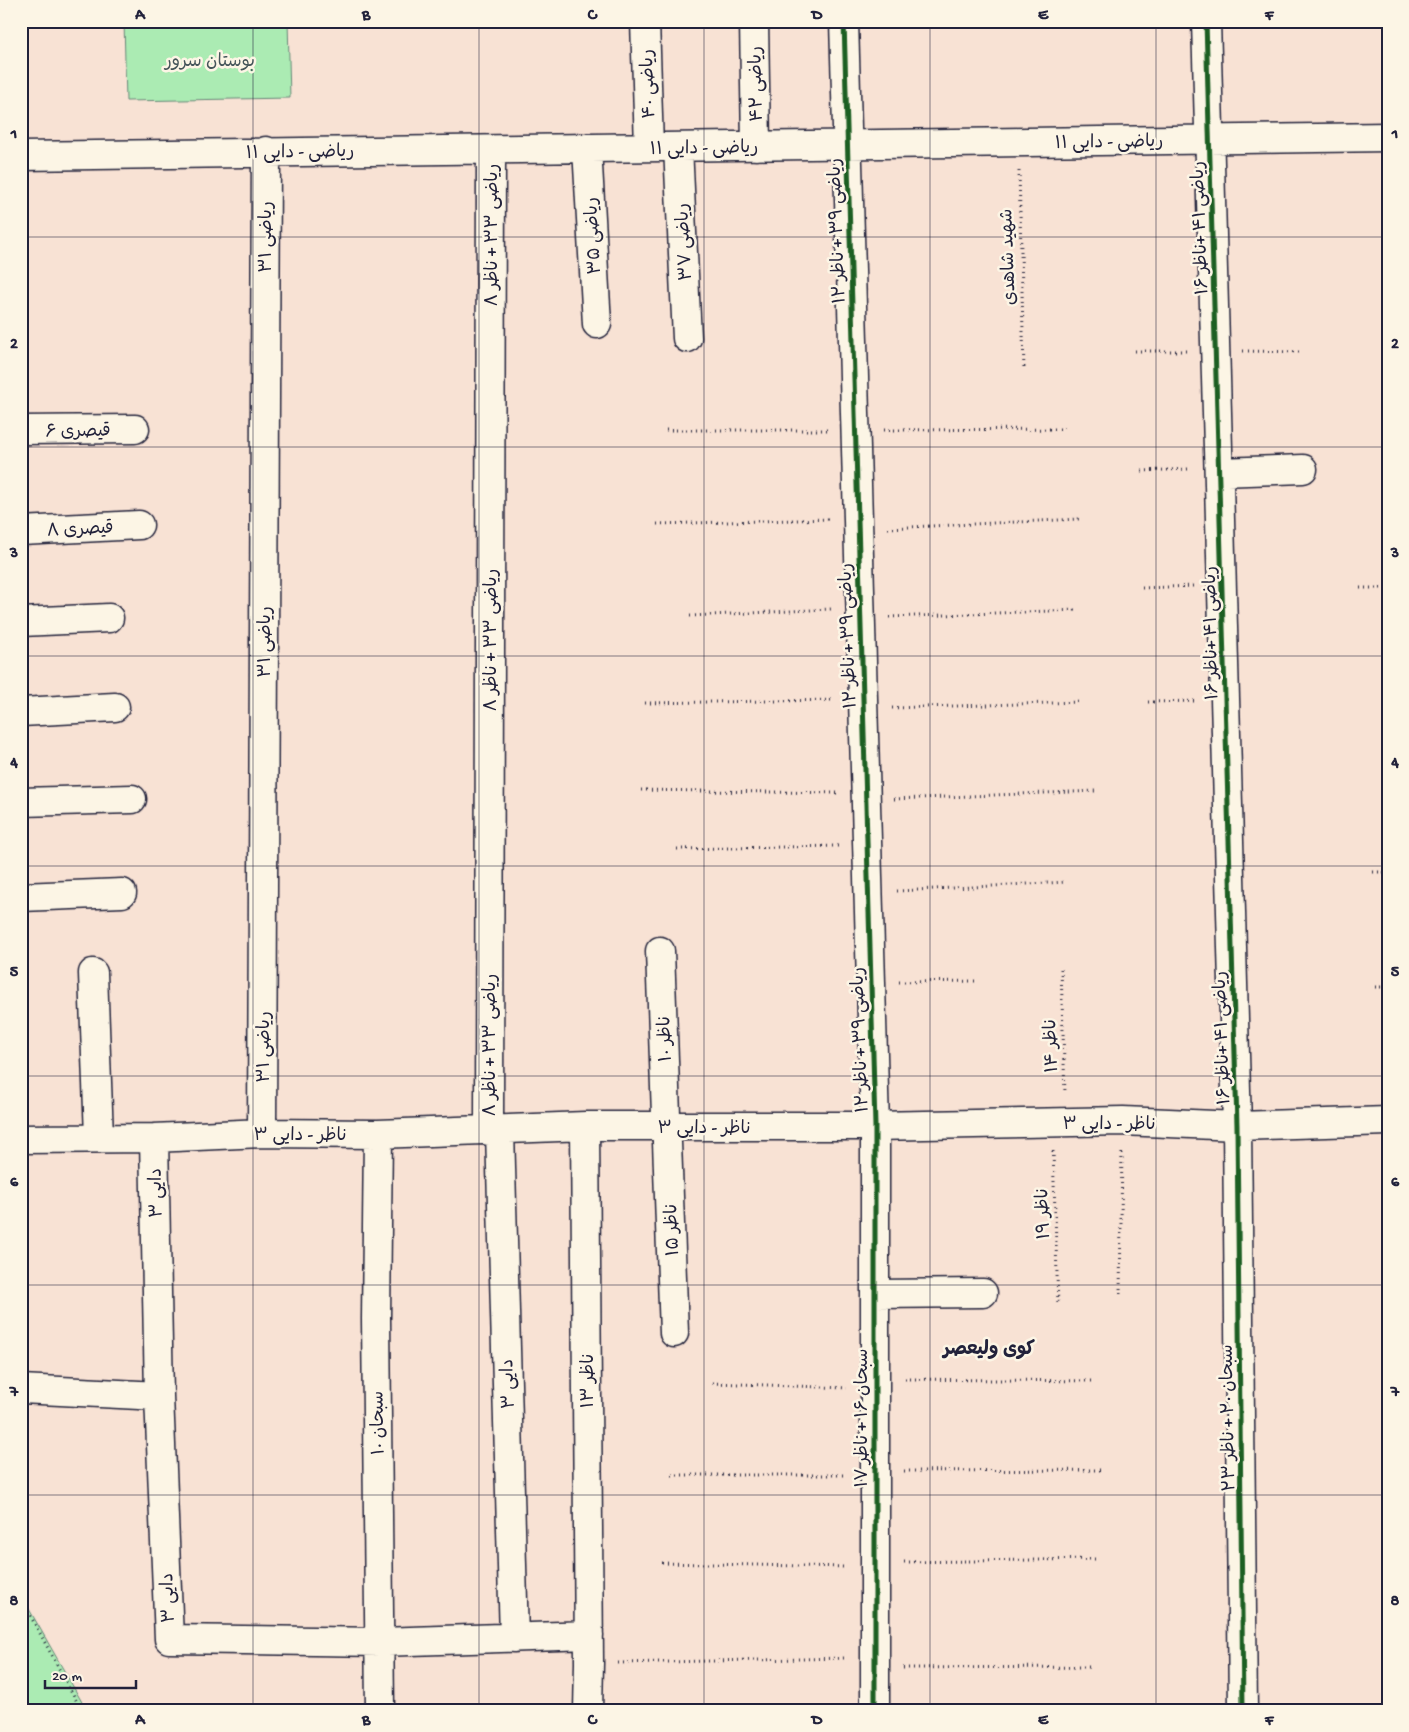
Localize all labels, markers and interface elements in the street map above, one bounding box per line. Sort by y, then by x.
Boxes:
text: A [134,7,146,26]
text: B [361,7,371,26]
text: C [587,7,598,26]
text: D [810,7,823,26]
text: E [1038,7,1049,26]
text: F [1264,7,1275,26]
street label: ریاضی ۴۲ [746,46,769,122]
street label: ریاضی ۴۰ [638,49,661,119]
park label: بوستان سرور [163,52,255,73]
text: 1 [10,126,17,145]
text: 1 [1391,126,1398,145]
street label: ریاضی - دایی ۱۱ [1055,132,1163,155]
street label: ریاضی - دایی ۱۱ [650,138,758,161]
street label: ریاضی - دایی ۱۱ [246,142,354,165]
street label: ریاضی ۳۹ + ناظر ۱۲ [825,158,852,304]
street label: ریاضی ۴۱ +ناظر ۱۶ [1189,161,1214,295]
street label: ریاضی ۳۳ + ناظر ۸ [483,164,504,306]
street label: ریاضی ۳۵ [582,197,607,275]
street label: ریاضی ۳۱ [257,201,278,273]
street label: ریاضی ۳۷ [673,203,698,281]
street label: شهید شاهدی [997,208,1022,305]
text: 2 [10,336,18,355]
text: 2 [1391,336,1399,355]
street label: قیصری ۶ [45,421,111,444]
street label: قیصری ۸ [46,518,114,543]
text: 3 [9,545,18,564]
text: 3 [1390,545,1399,564]
street label: ریاضی ۳۹ + ناظر ۱۲ [836,563,863,709]
street label: ریاضی ۴۱ +ناظر ۱۶ [1201,566,1224,700]
street label: ریاضی ۳۳ + ناظر ۸ [482,569,503,711]
street label: ریاضی ۳۱ [256,606,277,678]
text: 4 [9,755,18,774]
text: 4 [1390,755,1399,774]
text: 5 [10,964,19,983]
text: 5 [1391,964,1400,983]
street label: ریاضی ۳۹ + ناظر ۱۲ [848,967,875,1113]
street label: ریاضی ۴۱ +ناظر ۱۶ [1211,971,1236,1105]
street label: ریاضی ۳۳ + ناظر ۸ [481,974,502,1116]
street label: ریاضی ۳۱ [255,1011,276,1083]
street label: ناظر ۱۰ [655,1016,678,1062]
street label: ناظر ۱۴ [1041,1019,1064,1073]
street label: ناظر - دایی ۳ [1062,1115,1156,1136]
street label: ناظر - دایی ۳ [657,1119,751,1140]
street label: ناظر - دایی ۳ [253,1126,347,1147]
street label: دایی ۳ [147,1168,168,1218]
text: 6 [10,1174,19,1193]
text: 6 [1391,1174,1400,1193]
street label: ناظر ۱۹ [1033,1188,1056,1240]
street label: ناظر ۱۵ [662,1203,685,1256]
district label: کوی ولیعصر [941,1339,1035,1362]
street label: سبحان ۲۰ + ناظر ۲۳ [1218,1344,1241,1492]
street label: سبحان ۱۶ + ناظر ۱۷ [853,1349,874,1487]
street label: ناظر ۱۳ [579,1354,600,1408]
street label: دایی ۳ [498,1359,521,1409]
text: 7 [9,1384,19,1403]
text: 7 [1390,1384,1400,1403]
street label: سبحان ۱۰ [368,1391,391,1455]
street label: دایی ۳ [158,1573,181,1623]
text: 8 [10,1593,19,1612]
text: 8 [1391,1593,1400,1612]
scale bar [45,1657,136,1689]
text: 20 m [52,1668,82,1686]
text: A [134,1712,146,1731]
text: B [361,1712,371,1731]
text: C [587,1712,598,1731]
text: D [810,1712,823,1731]
text: E [1038,1712,1049,1731]
text: F [1264,1712,1275,1731]

